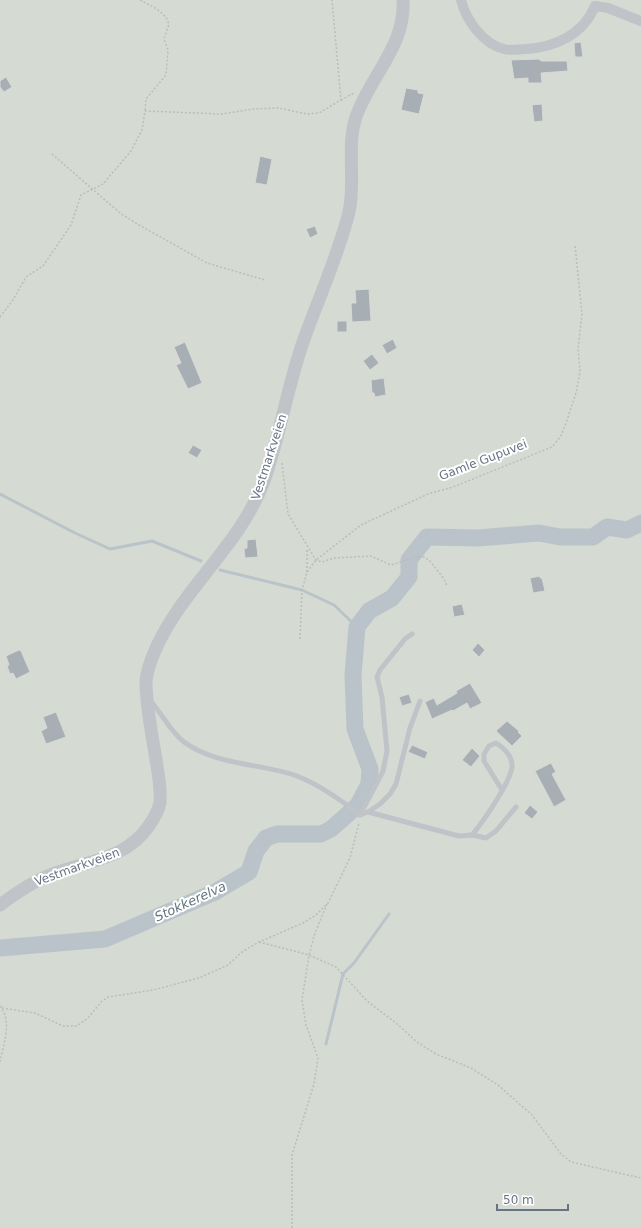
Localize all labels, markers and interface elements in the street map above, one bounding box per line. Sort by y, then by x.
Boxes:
street label: Vestmarkveien [249,412,289,502]
street label: Gamle Gupuvei [437,437,529,483]
street label: Vestmarkveien [33,845,121,889]
water label: Stokkerelva [152,878,228,925]
scale bar [497,1186,568,1212]
text: 50 m [503,1193,534,1207]

